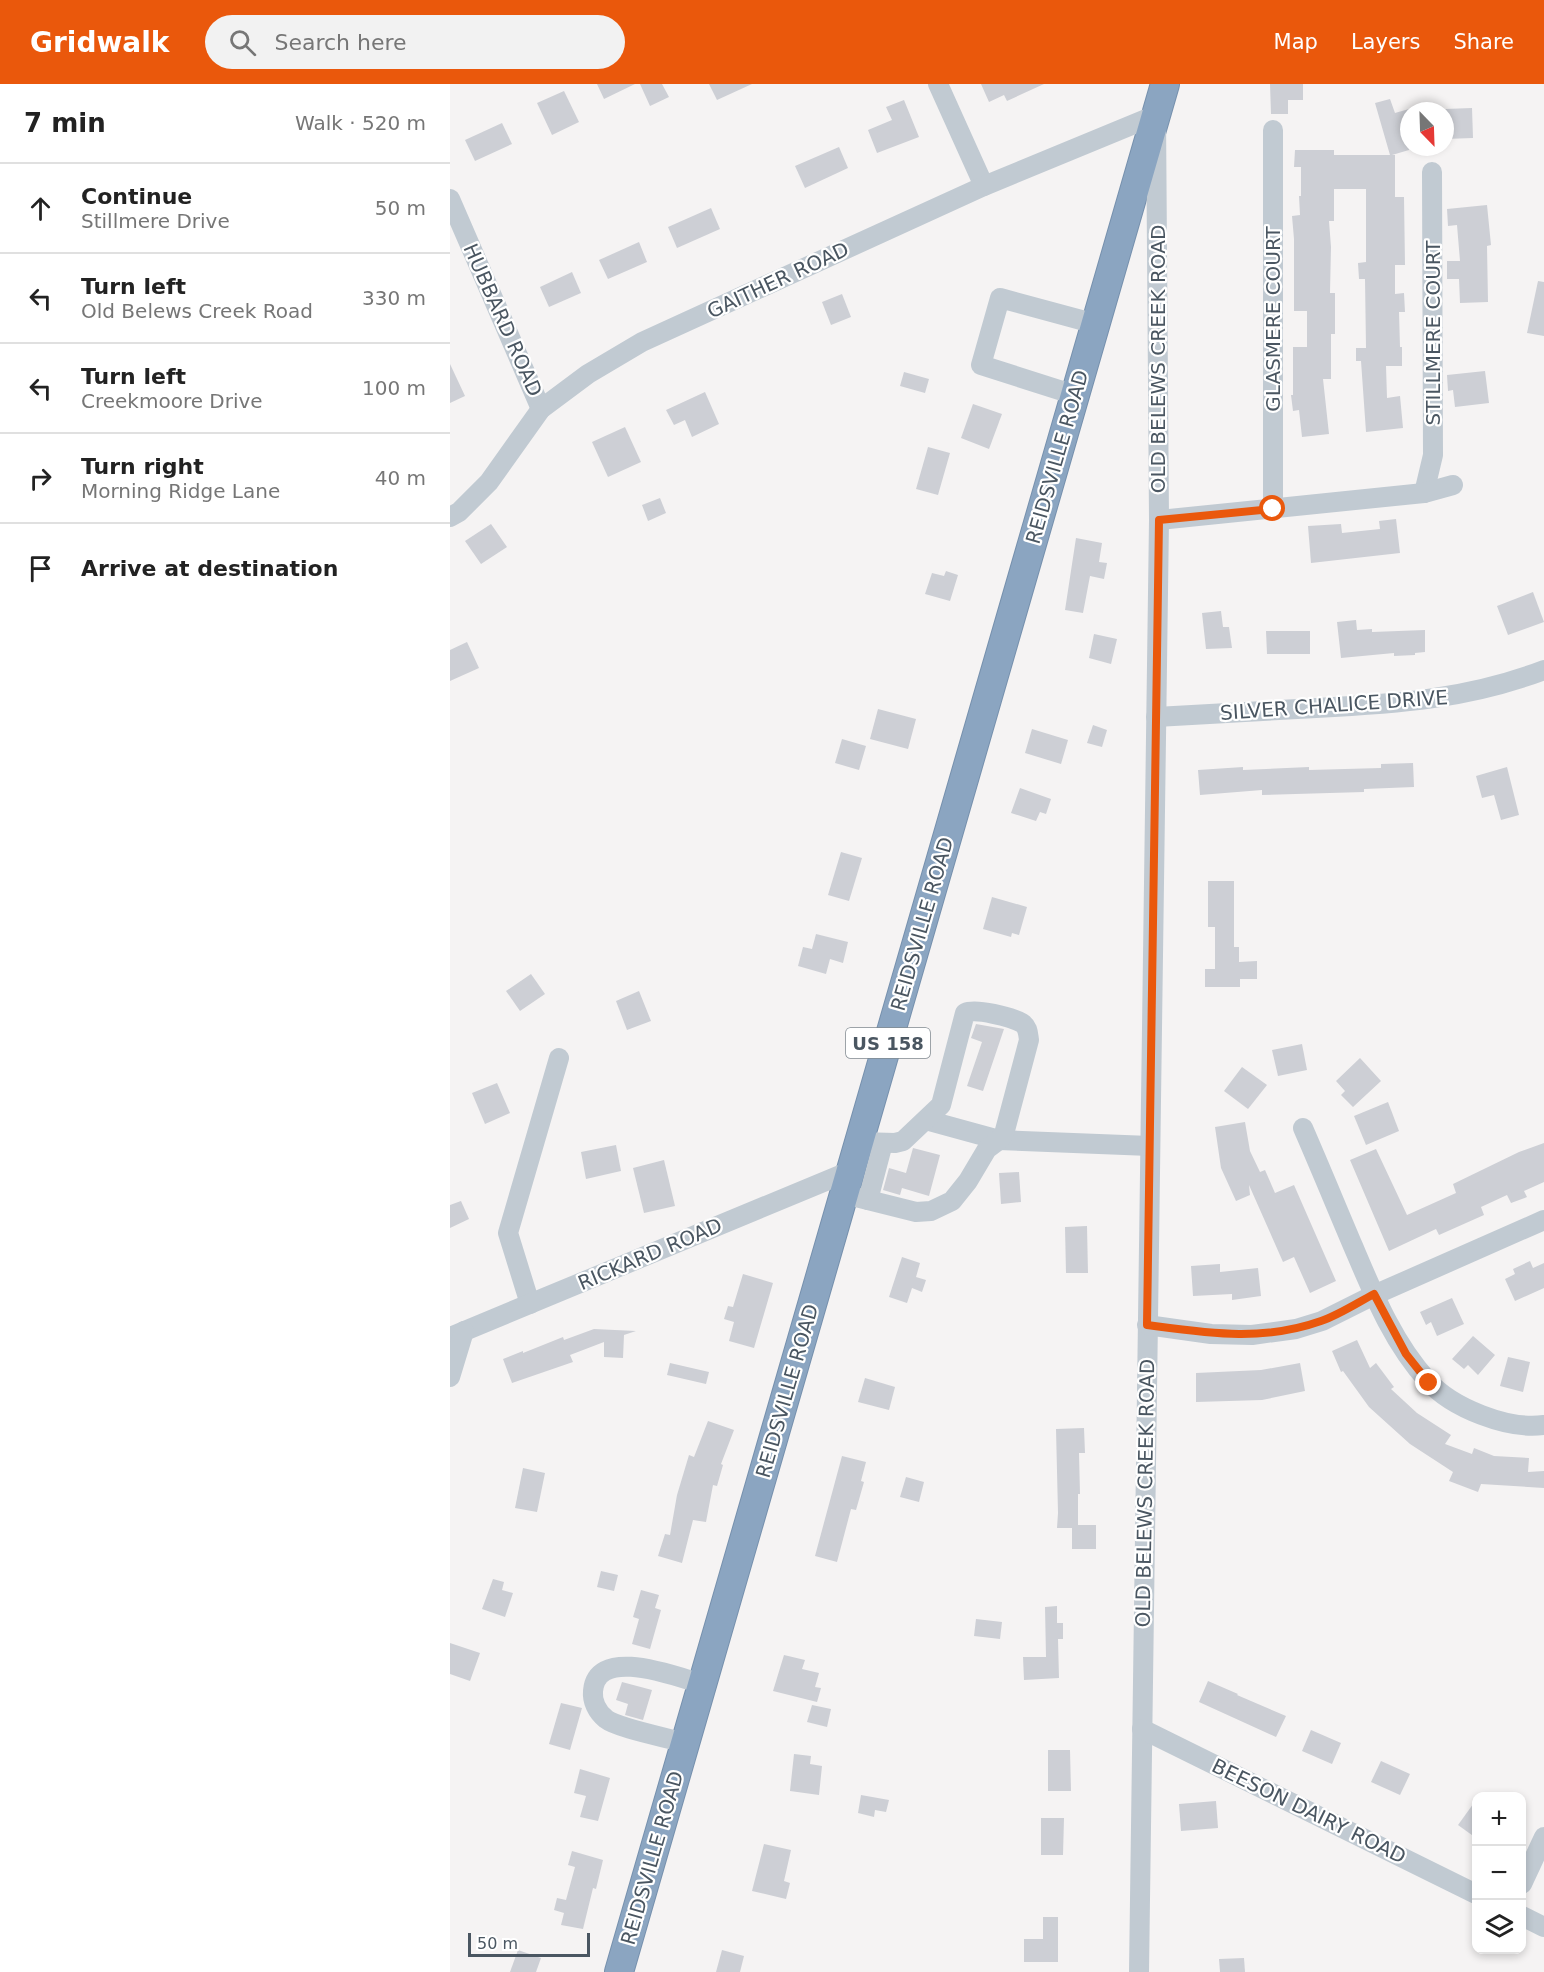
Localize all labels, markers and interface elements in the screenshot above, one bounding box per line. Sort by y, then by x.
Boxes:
search box [205,15,625,69]
text: Gridwalk [30,26,169,59]
icon: search [226,26,259,59]
text: Search here [274,30,407,55]
text: Map [1274,30,1318,54]
text: Layers [1351,30,1420,54]
text: Share [1453,30,1514,54]
north arrow [1400,102,1454,156]
text: 7 min [24,108,106,138]
text: Walk · 520 m [295,111,426,135]
text: Continue [81,184,192,209]
icon: ahead [24,192,57,225]
text: 50 m [375,196,426,220]
text: Stillmere Drive [81,209,230,233]
street label: OLD BELEWS CREEK ROAD [1146,225,1170,493]
street label: GLASMERE COURT [1261,226,1285,412]
street label: GAITHER ROAD [703,237,853,323]
street label: HUBBARD ROAD [459,240,547,400]
street label: STILLMERE COURT [1421,240,1445,425]
text: Turn left [81,274,186,299]
icon: left [24,282,57,315]
text: 330 m [362,286,426,310]
text: Old Belews Creek Road [81,299,313,323]
text: Turn left [81,364,186,389]
street label: REIDSVILLE ROAD [1021,367,1093,547]
icon: left [24,372,57,405]
text: 100 m [362,376,426,400]
text: Creekmoore Drive [81,389,263,413]
text: Turn right [81,454,204,479]
icon: right [24,462,57,495]
text: 40 m [375,466,426,490]
text: Morning Ridge Lane [81,479,280,503]
route start [1259,495,1285,521]
icon: arrive [24,552,57,585]
text: Arrive at destination [81,556,338,581]
street label: SILVER CHALICE DRIVE [1219,685,1449,725]
street label: REIDSVILLE ROAD [886,834,958,1014]
road number: US 158 [846,1028,930,1058]
street label: RICKARD ROAD [574,1213,726,1295]
street label: REIDSVILLE ROAD [751,1301,823,1481]
street label: OLD BELEWS CREEK ROAD [1131,1359,1159,1627]
route end [1415,1369,1441,1395]
street label: BEESON DAIRY ROAD [1208,1754,1410,1868]
street label: REIDSVILLE ROAD [616,1768,688,1948]
map controls [1472,1792,1526,1954]
button: + [1472,1792,1526,1846]
button: − [1472,1846,1526,1900]
button: layers [1472,1900,1526,1954]
scale bar [468,1930,590,1958]
text: 50 m [477,1934,518,1953]

